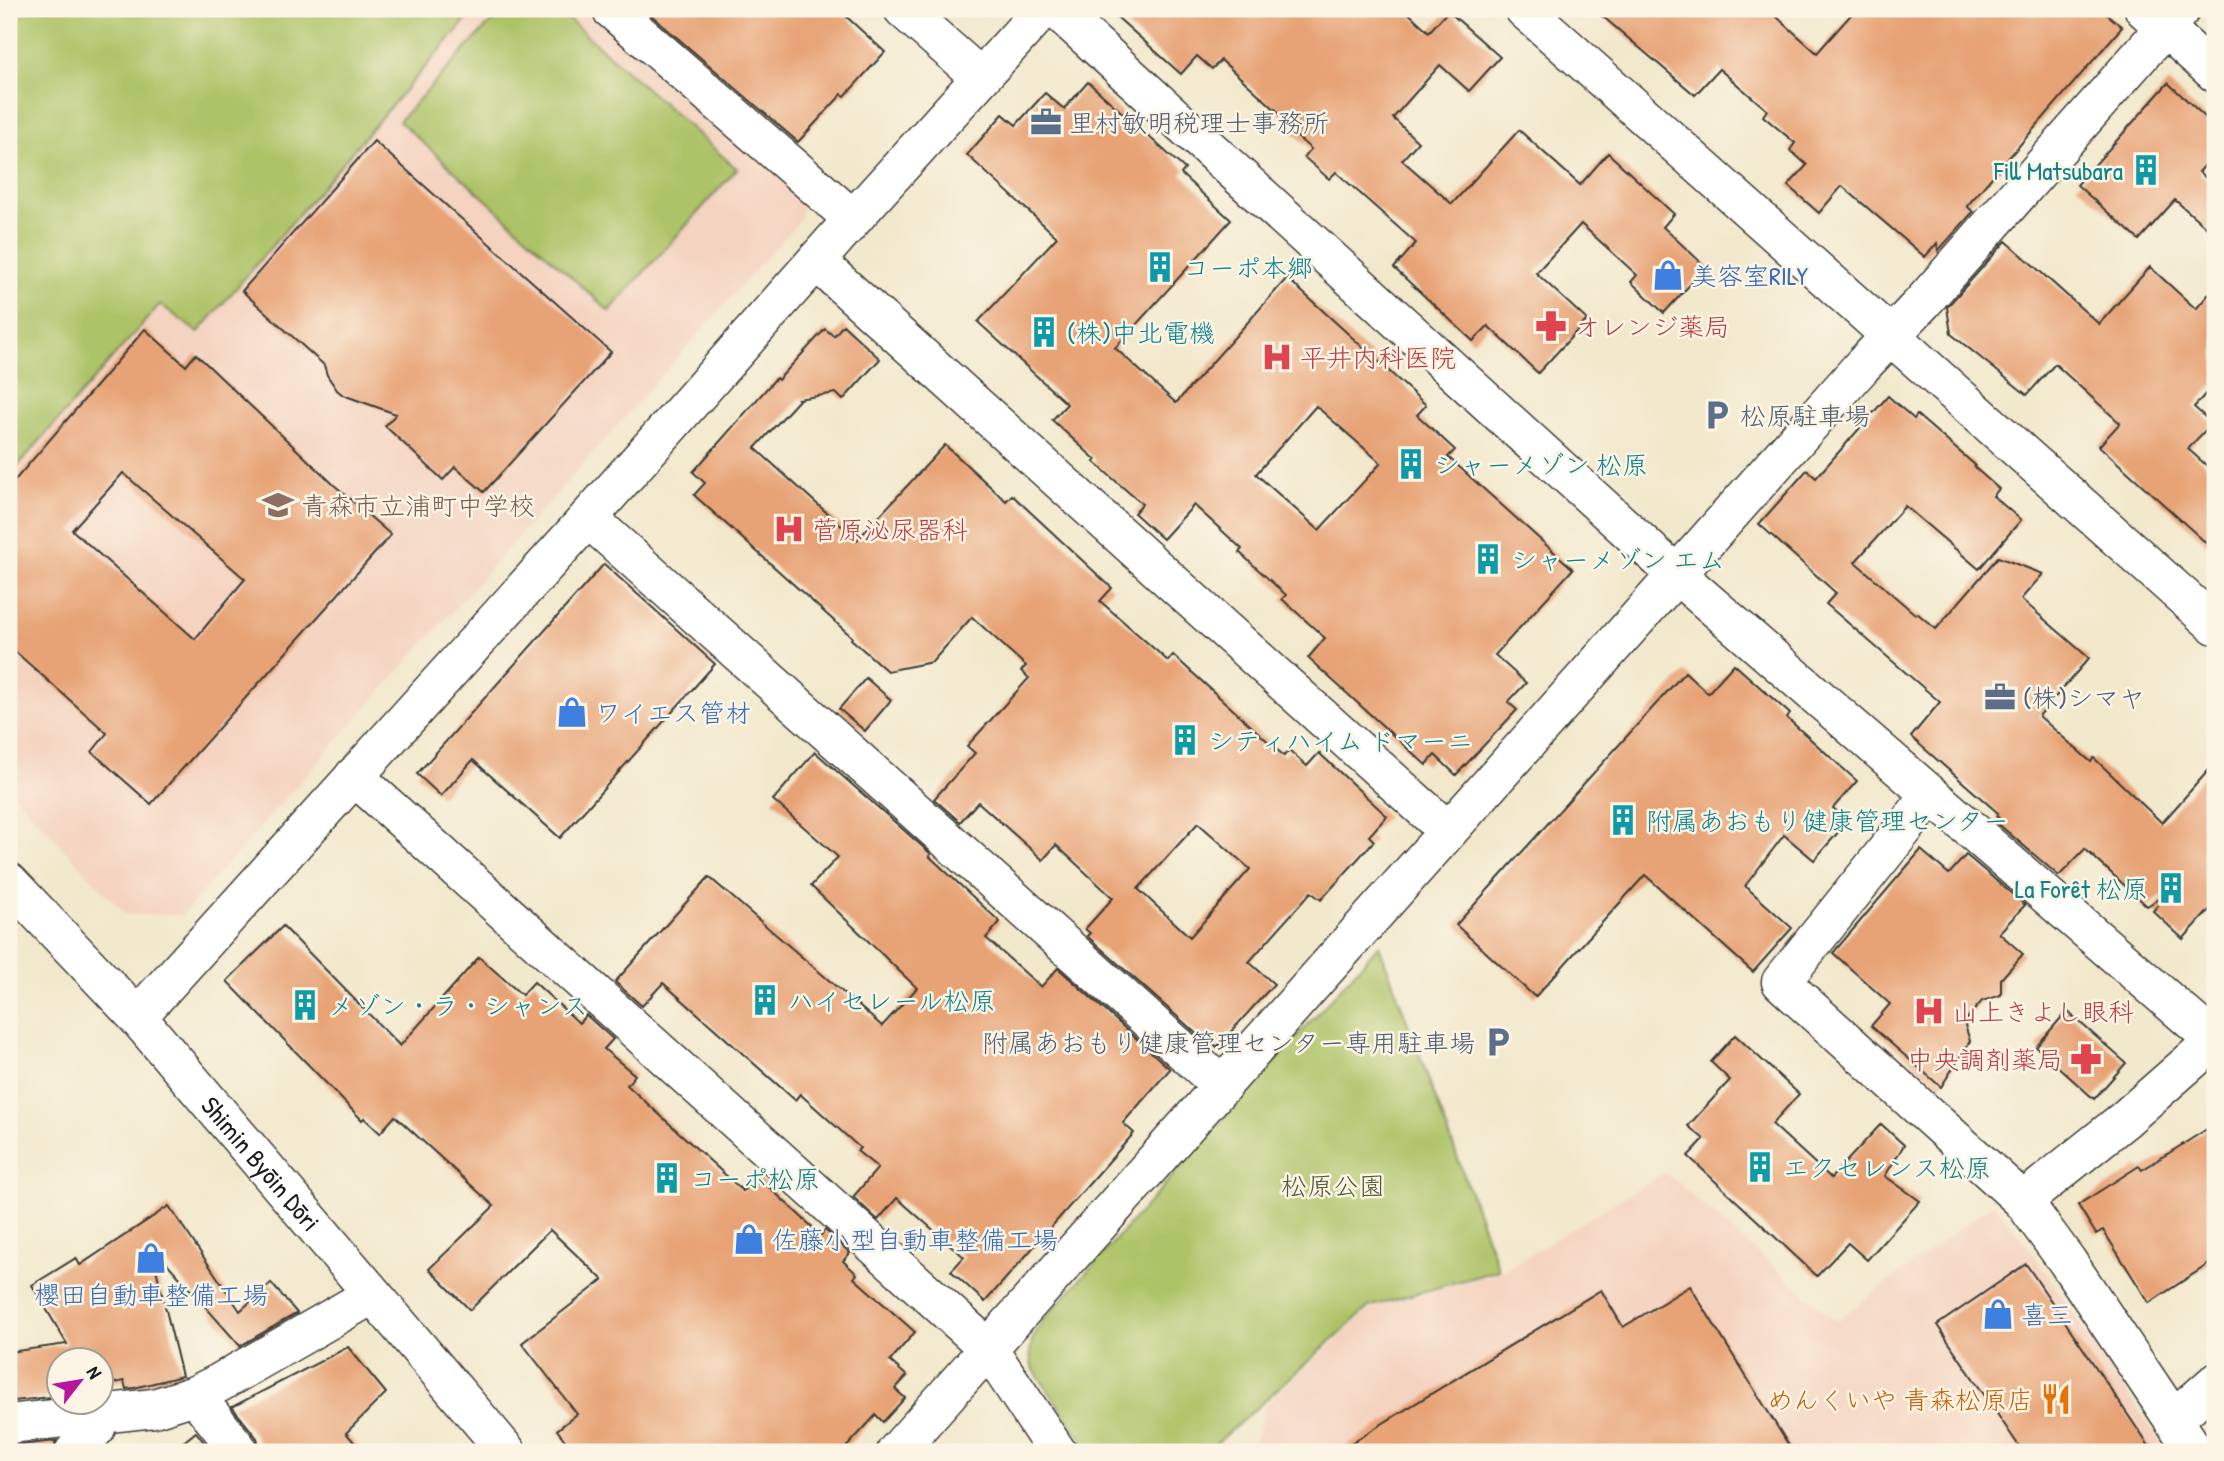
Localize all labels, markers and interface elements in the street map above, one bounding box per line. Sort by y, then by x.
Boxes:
office icon: 里村敏明税理士事務所 [1029,105,1063,139]
place label: 里村敏明税理士事務所 [1069,105,1329,140]
place label: Fill Matsubara [1993,153,2123,188]
building icon: Fill Matsubara [2129,153,2163,187]
building icon: コーポ本郷 [1143,250,1177,284]
place label: コーポ本郷 [1183,250,1313,285]
shop icon: 美容室RILY [1651,258,1685,292]
place label: 美容室RILY [1691,258,1809,293]
pharmacy icon: オレンジ薬局 [1534,309,1568,343]
place label: オレンジ薬局 [1574,309,1730,344]
building icon: (株)中北電機 [1027,315,1061,349]
place label: (株)中北電機 [1067,315,1215,350]
hospital icon: 平井内科医院 [1260,340,1294,374]
place label: 平井内科医院 [1300,340,1456,375]
parking icon: 松原駐車場 [1700,398,1734,432]
place label: 松原駐車場 [1740,398,1870,433]
building icon: シャーメゾン 松原 [1394,447,1428,481]
place label: シャーメゾン 松原 [1434,447,1648,482]
school or university icon: 青森市立浦町中学校 [261,488,295,522]
place label: 青森市立浦町中学校 [301,488,535,523]
hospital icon: 菅原泌尿器科 [772,512,806,546]
place label: 菅原泌尿器科 [812,512,968,547]
building icon: シャーメゾン エム [1471,542,1505,576]
place label: シャーメゾン エム [1511,542,1725,577]
office icon: (株)シマヤ [1983,680,2017,714]
place label: (株)シマヤ [2023,680,2145,715]
shop icon: ワイエス管材 [555,695,589,729]
place label: ワイエス管材 [595,695,751,730]
building icon: シティハイム ドマーニ [1168,723,1202,757]
place label: シティハイム ドマーニ [1208,723,1473,758]
building icon: 附属あおもり健康管理センター [1606,803,1640,837]
place label: 附属あおもり健康管理センター [1646,803,2009,838]
place label: La Forêt 松原 [2015,871,2148,906]
building icon: La Forêt 松原 [2154,871,2188,905]
building icon: ハイセレール松原 [748,983,782,1017]
place label: ハイセレール松原 [788,983,995,1018]
building icon: メゾン・ラ・シャンス [288,988,322,1022]
place label: メゾン・ラ・シャンス [328,988,588,1023]
hospital icon: 山上きよし眼科 [1912,994,1946,1028]
place label: 山上きよし眼科 [1952,994,2134,1029]
place label: 附属あおもり健康管理センター専用駐車場 [982,1025,1475,1060]
parking icon: 附属あおもり健康管理センター専用駐車場 [1481,1025,1515,1059]
place label: 中央調剤薬局 [1907,1042,2063,1077]
pharmacy icon: 中央調剤薬局 [2069,1042,2103,1076]
street label: Shimin Byōin Dōri [194,1088,329,1238]
building icon: エクセレンス松原 [1743,1150,1777,1184]
place label: エクセレンス松原 [1783,1150,1991,1185]
building icon: コーポ松原 [650,1161,684,1195]
place label: コーポ松原 [690,1161,820,1196]
park label: 松原公園 [1281,1168,1385,1203]
shop icon: 佐藤小型自動車整備工場 [732,1222,766,1256]
place label: 佐藤小型自動車整備工場 [772,1222,1058,1257]
shop icon: 櫻田自動車整備工場 [134,1241,168,1275]
place label: 櫻田自動車整備工場 [34,1277,268,1312]
shop icon: 喜三 [1981,1297,2015,1331]
place label: 喜三 [2021,1297,2073,1332]
north arrow [46,1346,116,1416]
text: N [81,1361,108,1383]
place label: めんくいや 青森松原店 [1767,1382,2033,1417]
restaurant icon: めんくいや 青森松原店 [2039,1382,2073,1416]

